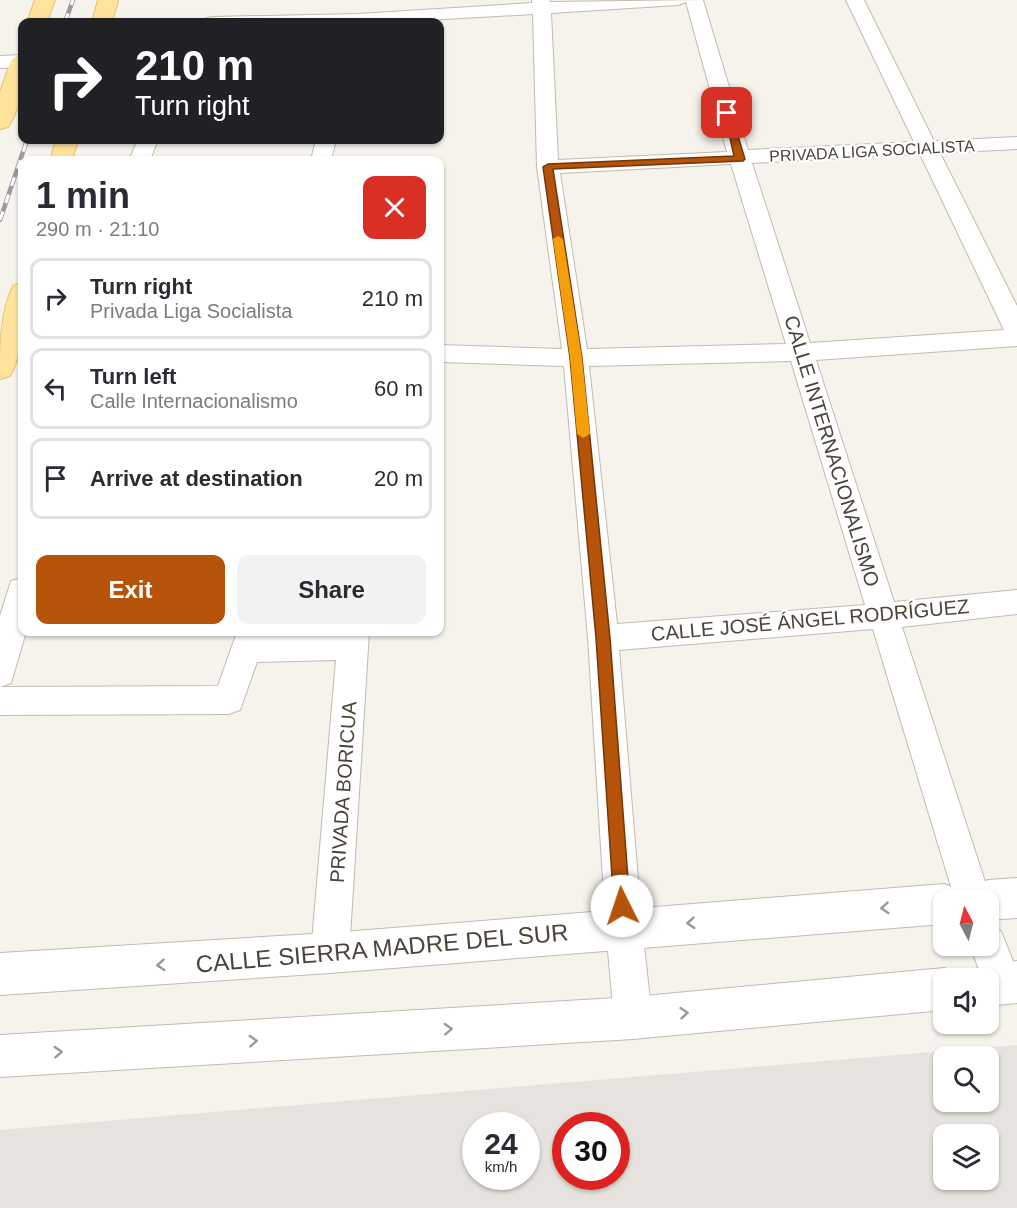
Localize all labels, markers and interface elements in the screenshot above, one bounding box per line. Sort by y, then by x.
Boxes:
icon: right [36,42,114,120]
text: 210 m [135,42,254,89]
pin [701,87,752,138]
text: Turn right [135,91,250,121]
icon: arrive [710,96,743,129]
street label: PRIVADA LIGA SOCIALISTA [769,137,975,165]
text: 1 min [36,175,130,216]
button: close [363,176,426,239]
text: 290 m · 21:10 [36,218,159,240]
text: Turn right [90,274,192,299]
icon: right [39,282,72,315]
text: 210 m [362,286,423,311]
text: Privada Liga Socialista [90,300,292,322]
street label: CALLE INTERNACIONALISMO [780,313,884,589]
text: Turn left [90,364,176,389]
icon: left [39,372,72,405]
text: 60 m [374,376,423,401]
text: Calle Internacionalismo [90,390,298,412]
icon: arrive [39,462,72,495]
text: Arrive at destination [90,466,303,491]
text: 20 m [374,466,423,491]
button: Exit [36,555,225,624]
button: Share [237,555,426,624]
street label: CALLE JOSÉ ÁNGEL RODRÍGUEZ [650,595,970,645]
street label: PRIVADA BORICUA [326,700,360,883]
position arrow [590,874,654,938]
north arrow [933,890,999,956]
map controls [933,890,999,1190]
one-way arrow [881,901,890,914]
one-way arrow [686,916,695,929]
street label: CALLE SIERRA MADRE DEL SUR [195,918,569,978]
one-way arrow [157,958,166,971]
button: sound [933,968,999,1034]
one-way arrow [680,1007,689,1020]
one-way arrow [443,1023,452,1036]
one-way arrow [249,1034,258,1047]
one-way arrow [54,1046,63,1059]
button: search [933,1046,999,1112]
speed limit sign: 30 [552,1112,630,1190]
button: layers [933,1124,999,1190]
text: 24 [484,1127,518,1160]
text: km/h [485,1158,517,1175]

